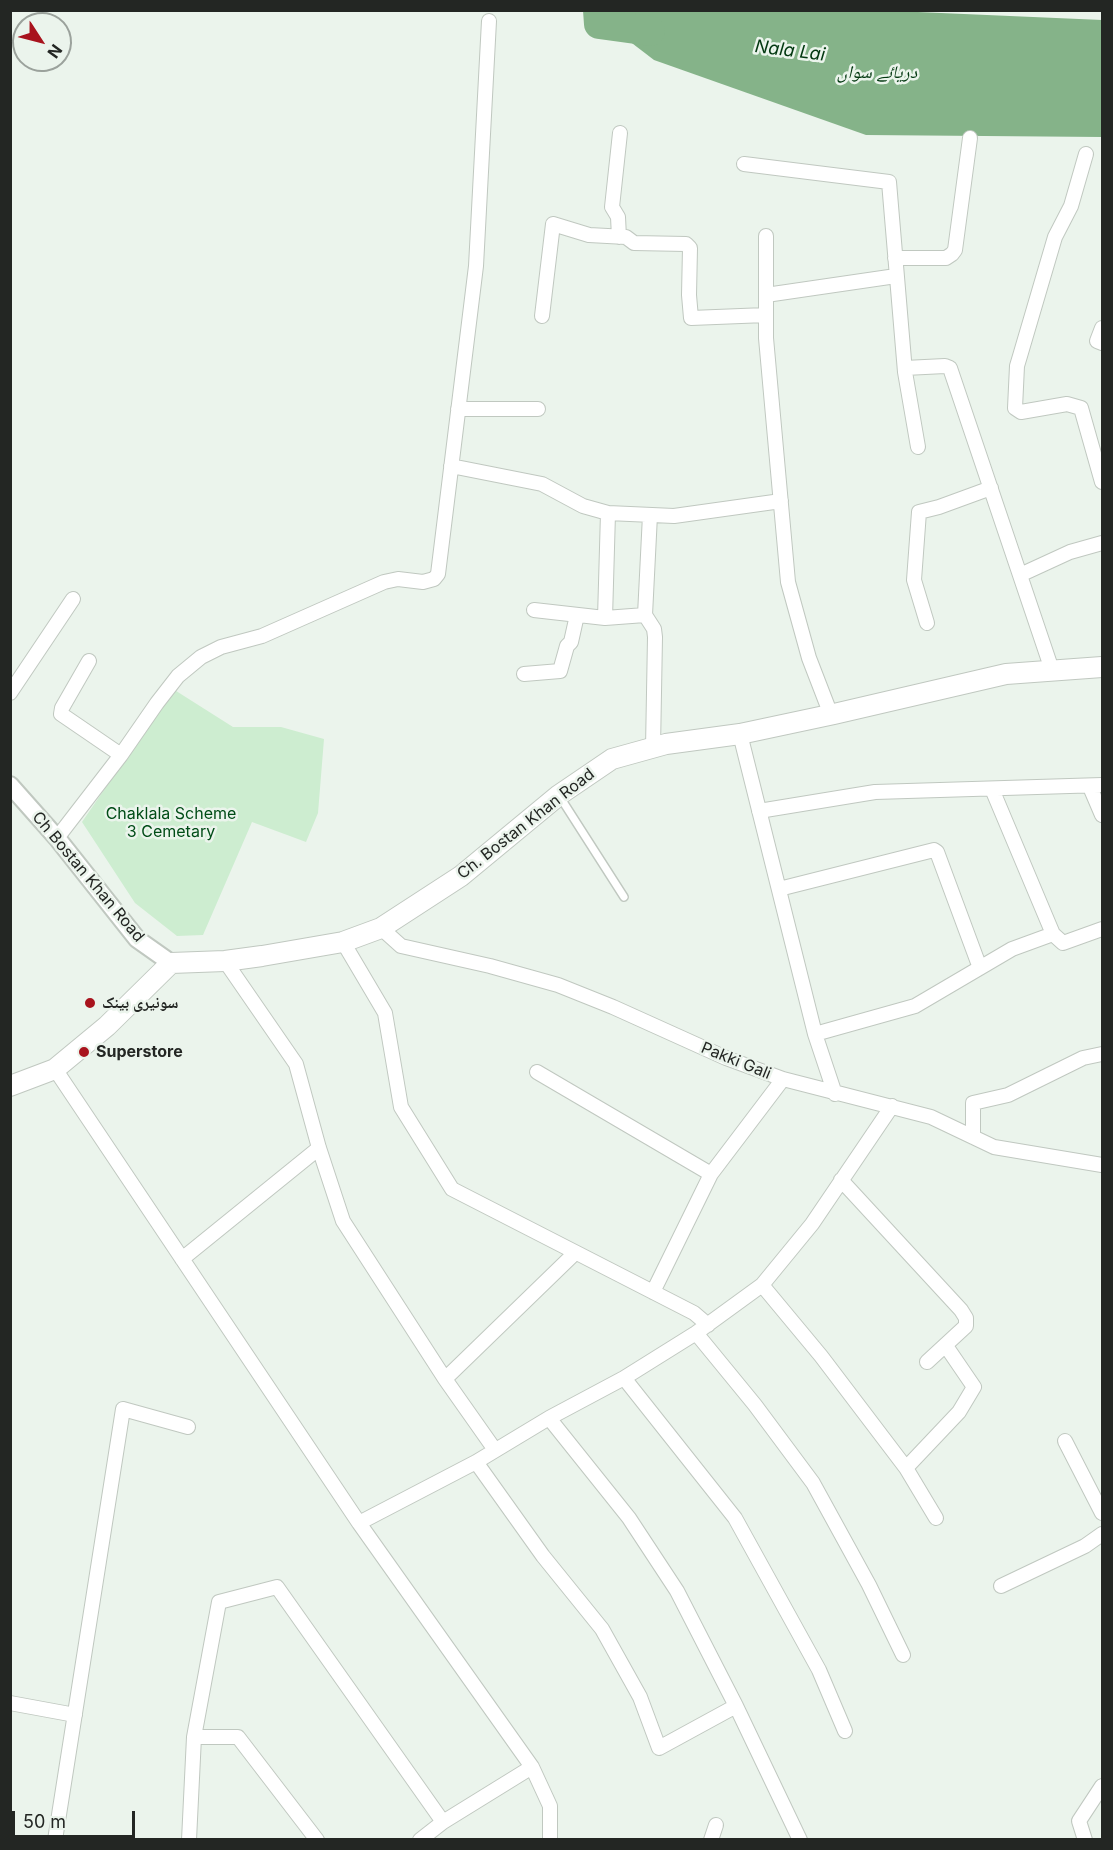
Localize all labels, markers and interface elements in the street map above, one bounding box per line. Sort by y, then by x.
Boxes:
north arrow [12,12,72,72]
water label: Nala Lai [754,36,826,66]
text: N [43,41,67,62]
water label: دریائے سواں [837,62,917,84]
street label: Ch. Bostan Khan Road [454,764,598,884]
park label: Chaklala Scheme 3 Cemetary [106,804,236,842]
street label: Ch Bostan Khan Road [28,808,148,946]
place label: سونیری بینک [102,993,179,1013]
marker: سونیری بینک [83,996,97,1010]
street label: Pakki Gali [698,1038,774,1084]
place label: Superstore [96,1042,183,1062]
marker: Superstore [77,1045,91,1059]
scale bar [15,1799,138,1837]
text: 50 m [23,1811,66,1832]

